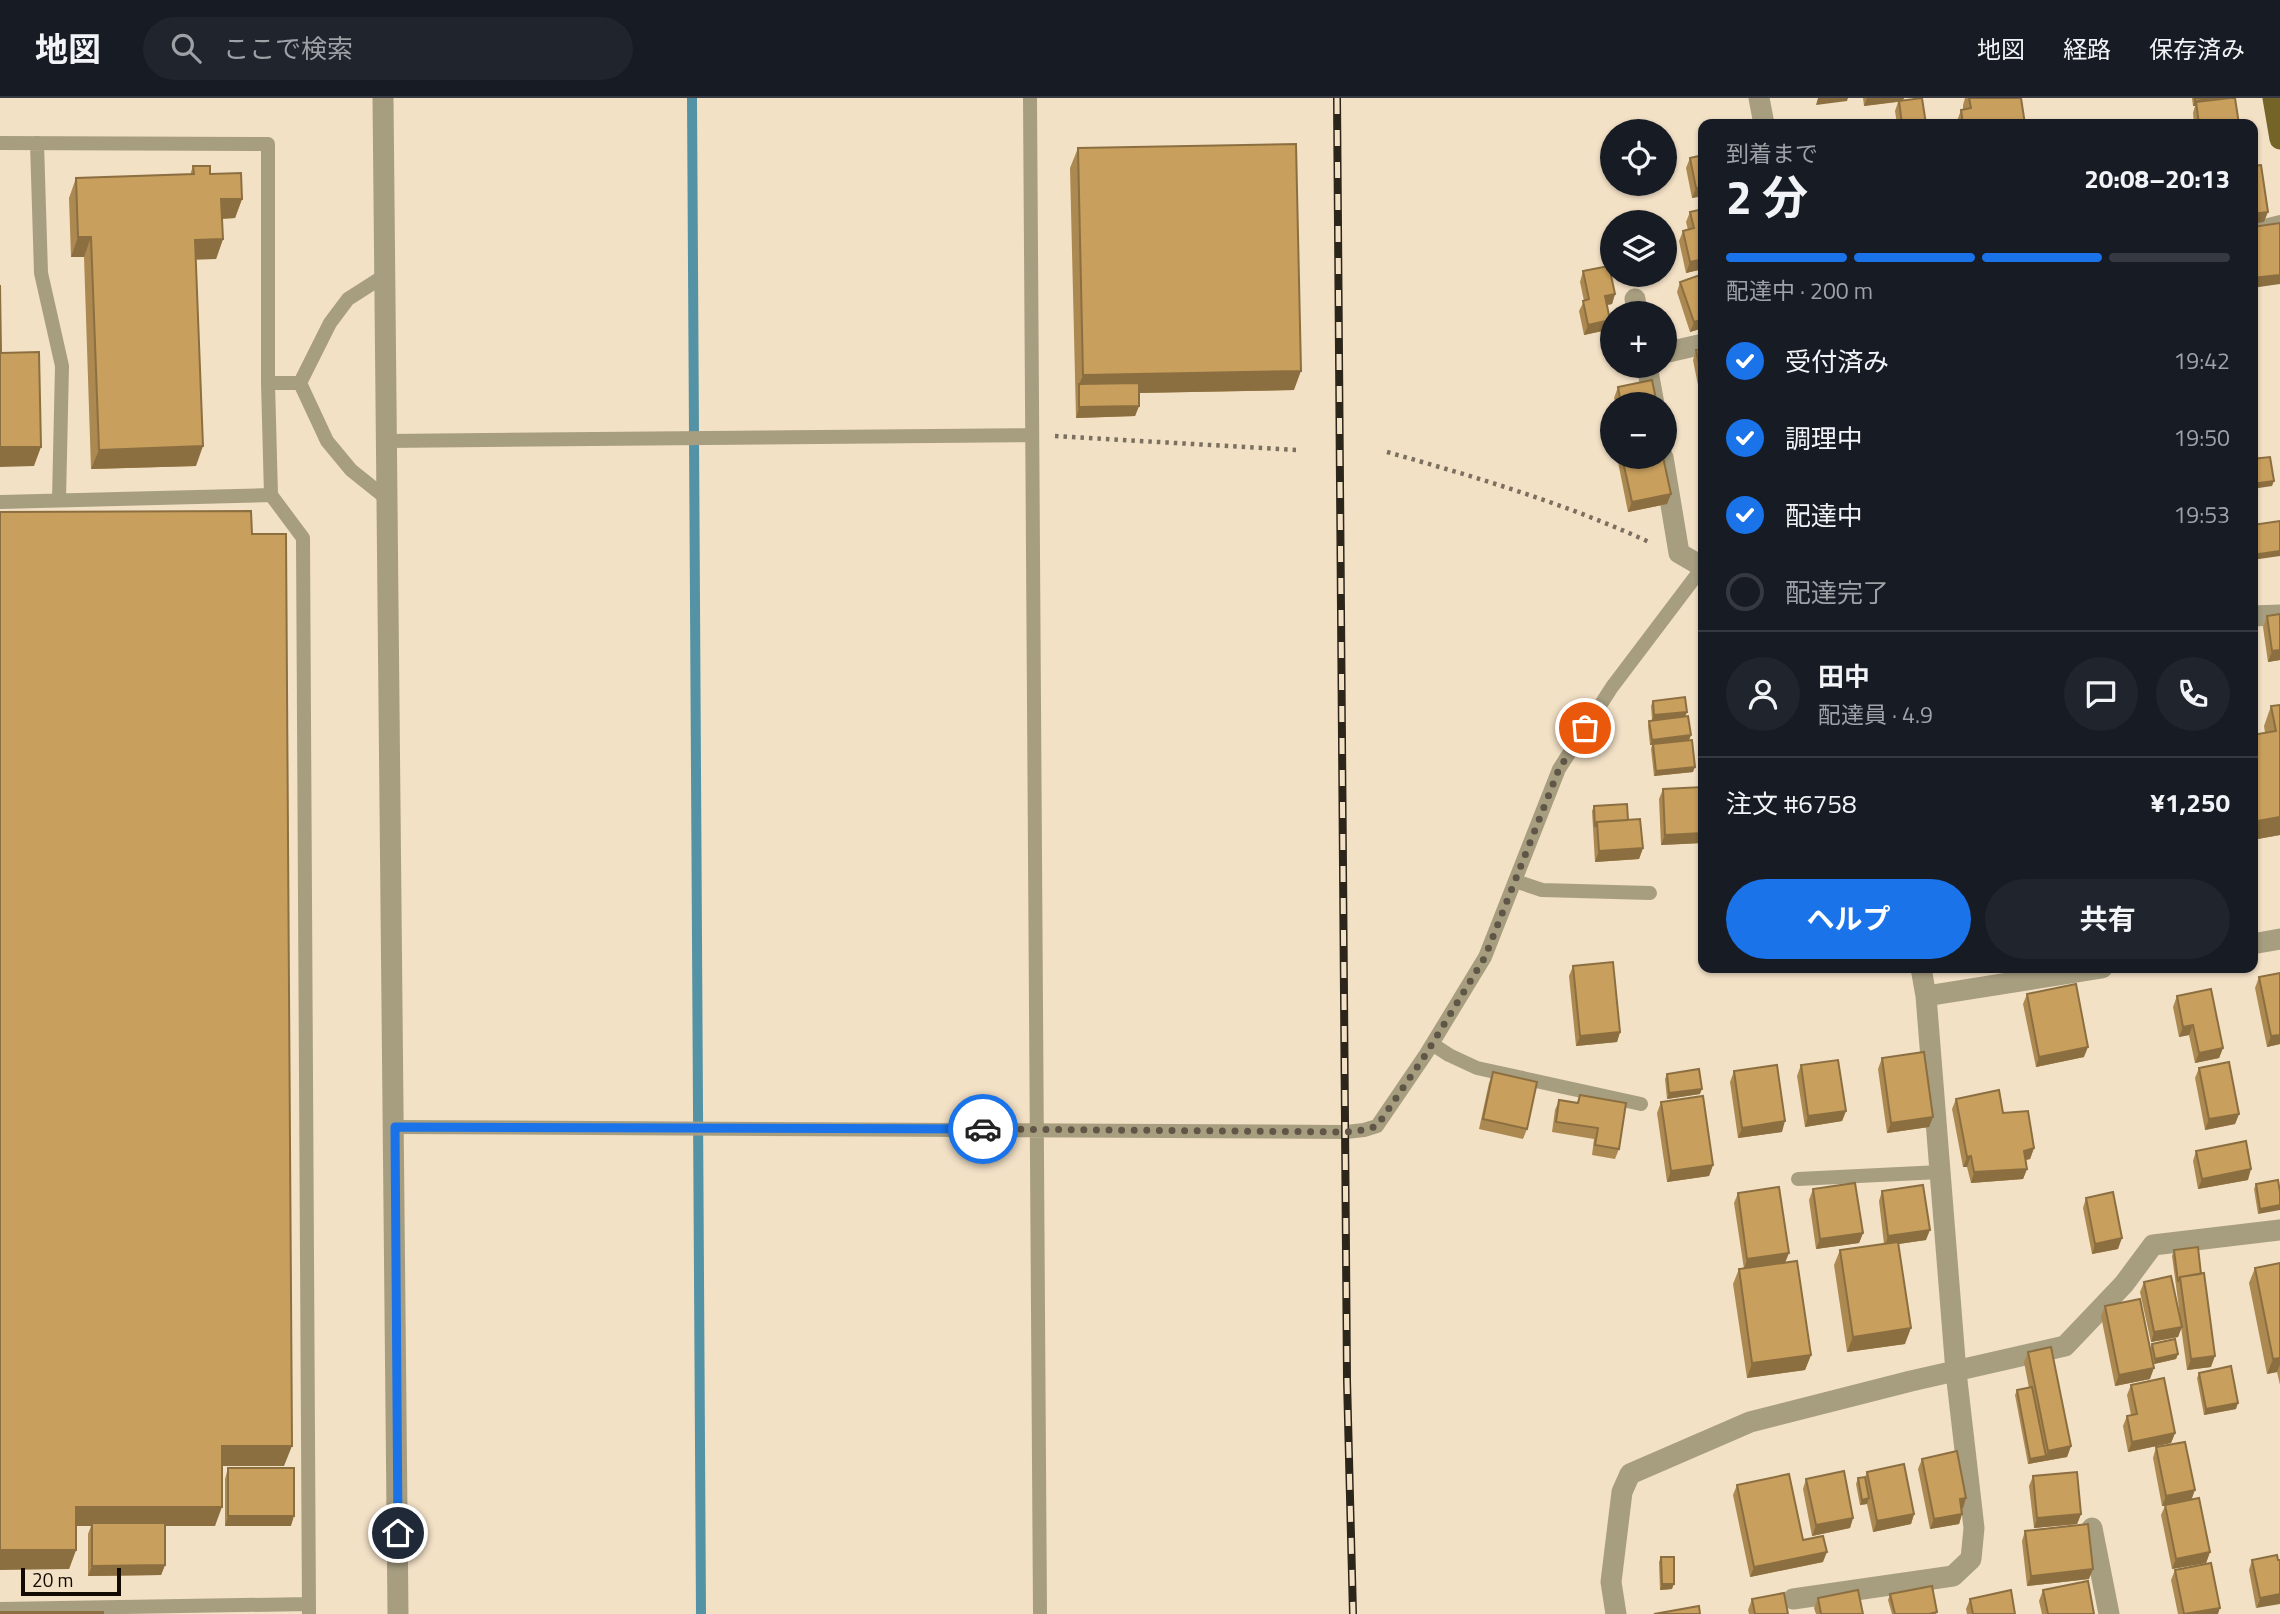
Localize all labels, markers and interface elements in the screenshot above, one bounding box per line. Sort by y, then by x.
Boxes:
search box [143,17,633,80]
text: 地図 [35,24,101,74]
icon: search [167,29,205,67]
text: ここで検索 [223,29,353,68]
text: 地図 [1977,31,2025,67]
text: 経路 [2063,31,2111,67]
text: 保存済み [2149,31,2245,67]
map controls [1600,119,1677,469]
button: locate [1600,119,1677,196]
text: 到着まで [1726,136,1818,171]
text: 20:08–20:13 [2084,159,2230,198]
text: 2 分 [1726,162,1808,232]
button: layers [1600,210,1677,287]
text: 配達中 · 200 m [1726,273,1873,308]
button: + [1600,301,1677,378]
icon: check [1726,342,1764,380]
text: 受付済み [1785,342,1889,381]
text: 19:42 [2173,343,2230,378]
button: − [1600,392,1677,469]
icon: check [1726,419,1764,457]
text: 調理中 [1785,419,1863,458]
text: 19:50 [2173,420,2230,455]
icon: check [1726,496,1764,534]
text: 配達中 [1785,496,1863,535]
text: 19:53 [2173,497,2230,532]
text: 配達完了 [1785,573,1889,612]
button: person [1726,657,1800,731]
text: 田中 [1818,657,1870,696]
button: chat [2064,657,2138,731]
button: phone [2156,657,2230,731]
text: 配達員 · 4.9 [1818,697,1933,732]
pin [1555,698,1615,758]
icon: bag [1566,709,1604,747]
text: ¥1,250 [2150,783,2230,822]
text: 注文 #6758 [1726,784,1857,823]
button: ヘルプ [1726,879,1971,959]
button: 共有 [1985,879,2230,959]
courier [948,1094,1018,1164]
icon: car [964,1110,1002,1148]
pin [368,1503,428,1563]
icon: home [379,1514,417,1552]
scale bar [21,1565,121,1597]
text: 20 m [32,1565,73,1594]

